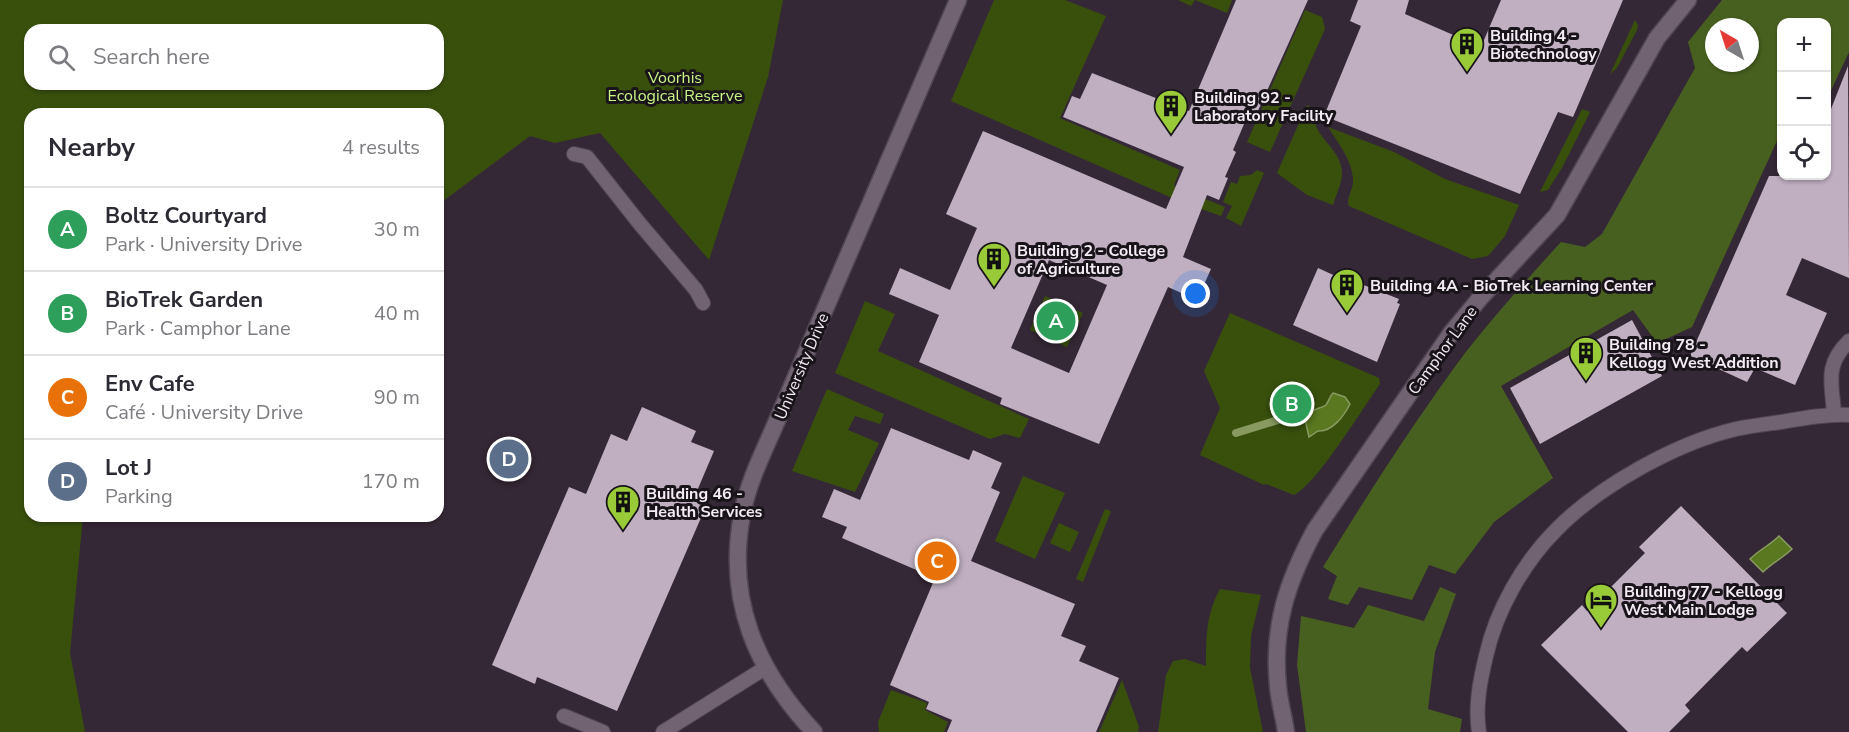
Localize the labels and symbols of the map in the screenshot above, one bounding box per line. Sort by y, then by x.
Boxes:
north arrow [1705,18,1759,72]
place label: Building 4 - Biotechnology [1490,25,1597,65]
building icon: Building 4 - Biotechnology [1449,26,1485,73]
park label: Voorhis Ecological Reserve [608,67,742,107]
place label: Building 92 - Laboratory Facility [1194,87,1334,127]
building icon: Building 92 - Laboratory Facility [1153,88,1189,135]
place label: Building 2 - College of Agriculture [1017,240,1166,280]
building icon: Building 2 - College of Agriculture [976,241,1012,288]
building icon: Building 4A - BioTrek Learning Center [1329,267,1365,314]
place label: Building 4A - BioTrek Learning Center [1370,275,1654,297]
your location [1181,279,1210,308]
pin: A [1036,298,1076,344]
street label: Camphor Lane [1403,302,1482,399]
street label: University Drive [769,310,834,423]
place label: Building 78 - Kellogg West Addition [1609,334,1779,374]
building icon: Building 78 - Kellogg West Addition [1568,335,1604,382]
pin: B [1272,382,1312,426]
pin: D [490,436,528,482]
place label: Building 46 - Health Services [646,483,763,523]
building icon: Building 46 - Health Services [605,484,641,531]
pin: C [918,538,956,584]
place label: Building 77 - Kellogg West Main Lodge [1624,581,1783,621]
hotel icon: Building 77 - Kellogg West Main Lodge [1583,582,1619,629]

